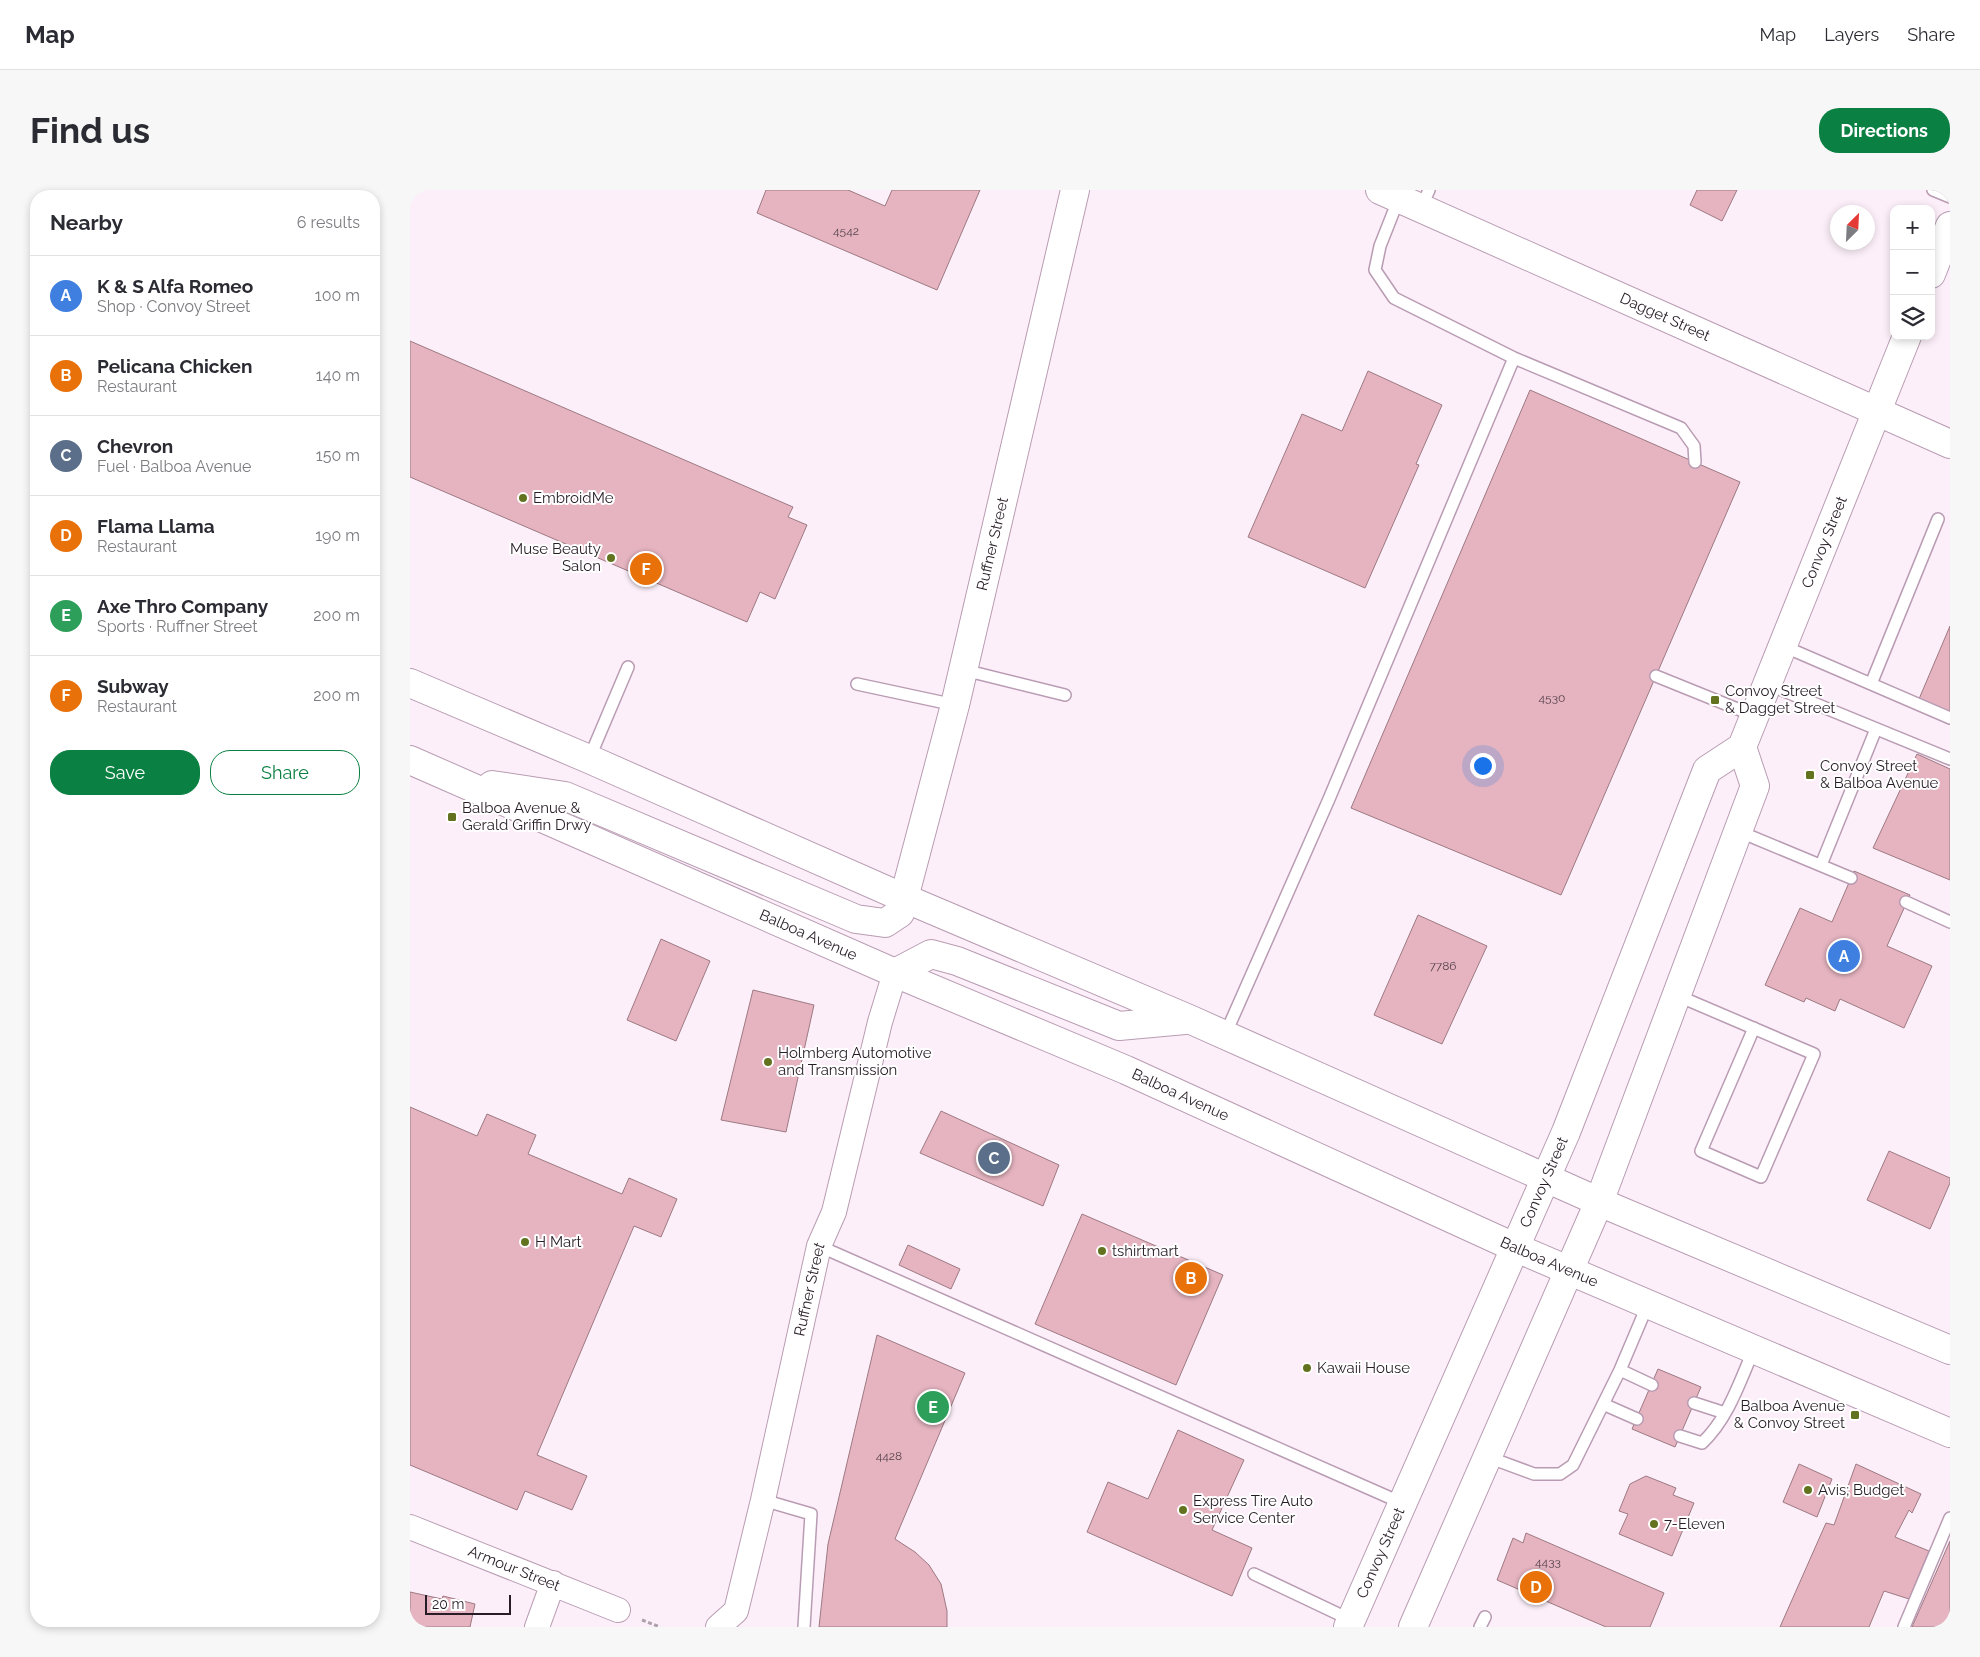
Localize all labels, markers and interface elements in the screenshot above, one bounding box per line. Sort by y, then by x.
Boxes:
text: Map [25,20,75,49]
text: Map [1760,24,1796,45]
text: Layers [1824,24,1879,45]
text: Share [1907,24,1955,45]
button: Directions [1819,108,1950,153]
text: Find us [30,110,150,151]
north arrow [1830,205,1875,250]
map controls [1890,205,1935,340]
button: + [1890,205,1935,250]
text: Nearby [50,210,123,235]
text: 6 results [297,213,360,232]
house number: 4542 [833,224,859,238]
button: − [1890,250,1935,295]
text: K & S Alfa Romeo [97,275,253,297]
text: A [61,286,71,305]
text: 100 m [315,286,360,305]
street label: Dagget Street [1617,289,1713,345]
button: layers [1890,295,1935,340]
text: Shop · Convoy Street [97,297,250,316]
text: Pelicana Chicken [97,355,252,377]
text: B [61,366,71,385]
text: 140 m [316,366,360,385]
text: Restaurant [97,377,177,396]
text: Chevron [97,435,173,457]
text: C [61,446,71,465]
text: 150 m [316,446,360,465]
text: Fuel · Balboa Avenue [97,457,251,476]
place label: EmbroidMe [533,489,614,507]
marker: EmbroidMe [517,492,529,504]
street label: Convoy Street [1798,494,1851,591]
street label: Ruffner Street [973,495,1012,592]
text: Flama Llama [97,515,215,537]
text: D [60,526,72,545]
text: 190 m [315,526,360,545]
text: Restaurant [97,537,177,556]
place label: Muse Beauty Salon [510,540,601,575]
pin: F [630,550,662,588]
marker: Muse Beauty Salon [605,552,617,564]
text: Axe Thro Company [97,595,268,617]
text: E [61,606,71,625]
text: 200 m [313,606,360,625]
text: Sports · Ruffner Street [97,617,258,636]
text: Subway [97,675,169,697]
place label: Convoy Street & Dagget Street [1725,682,1835,717]
text: F [61,686,71,705]
text: 200 m [313,686,360,705]
house number: 4530 [1539,691,1565,705]
marker: Convoy Street & Dagget Street [1709,694,1721,706]
text: Restaurant [97,697,177,716]
button: Save [50,750,200,795]
button: Share [210,750,360,795]
your location [1470,753,1496,779]
place label: Convoy Street & Balboa Avenue [1820,757,1939,792]
marker: Convoy Street & Balboa Avenue [1804,769,1816,781]
place label: Balboa Avenue & Gerald Griffin Drwy [462,799,591,834]
marker: Balboa Avenue & Gerald Griffin Drwy [446,811,458,823]
street label: Balboa Avenue [757,906,860,964]
pin: A [1828,937,1860,975]
house number: 7786 [1429,959,1457,973]
place label: Holmberg Automotive and Transmission [778,1044,932,1079]
marker: Holmberg Automotive and Transmission [762,1056,774,1068]
street label: Balboa Avenue [1129,1065,1232,1125]
street label: Convoy Street [1516,1134,1572,1230]
pin: C [978,1139,1010,1177]
place label: H Mart [535,1233,581,1251]
street label: Balboa Avenue [1497,1233,1601,1291]
marker: H Mart [519,1236,531,1248]
street label: Ruffner Street [790,1239,829,1338]
place label: tshirtmart [1112,1242,1179,1260]
marker: tshirtmart [1096,1245,1108,1257]
pin: B [1175,1259,1207,1297]
place label: Kawaii House [1317,1359,1410,1377]
marker: Kawaii House [1301,1362,1313,1374]
pin: E [917,1388,949,1426]
place label: Balboa Avenue & Convoy Street [1734,1397,1845,1432]
marker: Balboa Avenue & Convoy Street [1849,1409,1861,1421]
house number: 4428 [876,1449,902,1463]
place label: Avis; Budget [1818,1481,1904,1499]
marker: Avis; Budget [1802,1484,1814,1496]
place label: Express Tire Auto Service Center [1193,1492,1313,1527]
marker: Express Tire Auto Service Center [1177,1504,1189,1516]
street label: Convoy Street [1353,1505,1409,1601]
place label: 7-Eleven [1664,1515,1725,1533]
marker: 7-Eleven [1648,1518,1660,1530]
street label: Armour Street [465,1542,563,1595]
house number: 4433 [1535,1555,1561,1569]
pin: D [1520,1568,1552,1606]
scale bar [425,1592,511,1615]
text: 20 m [432,1596,464,1612]

